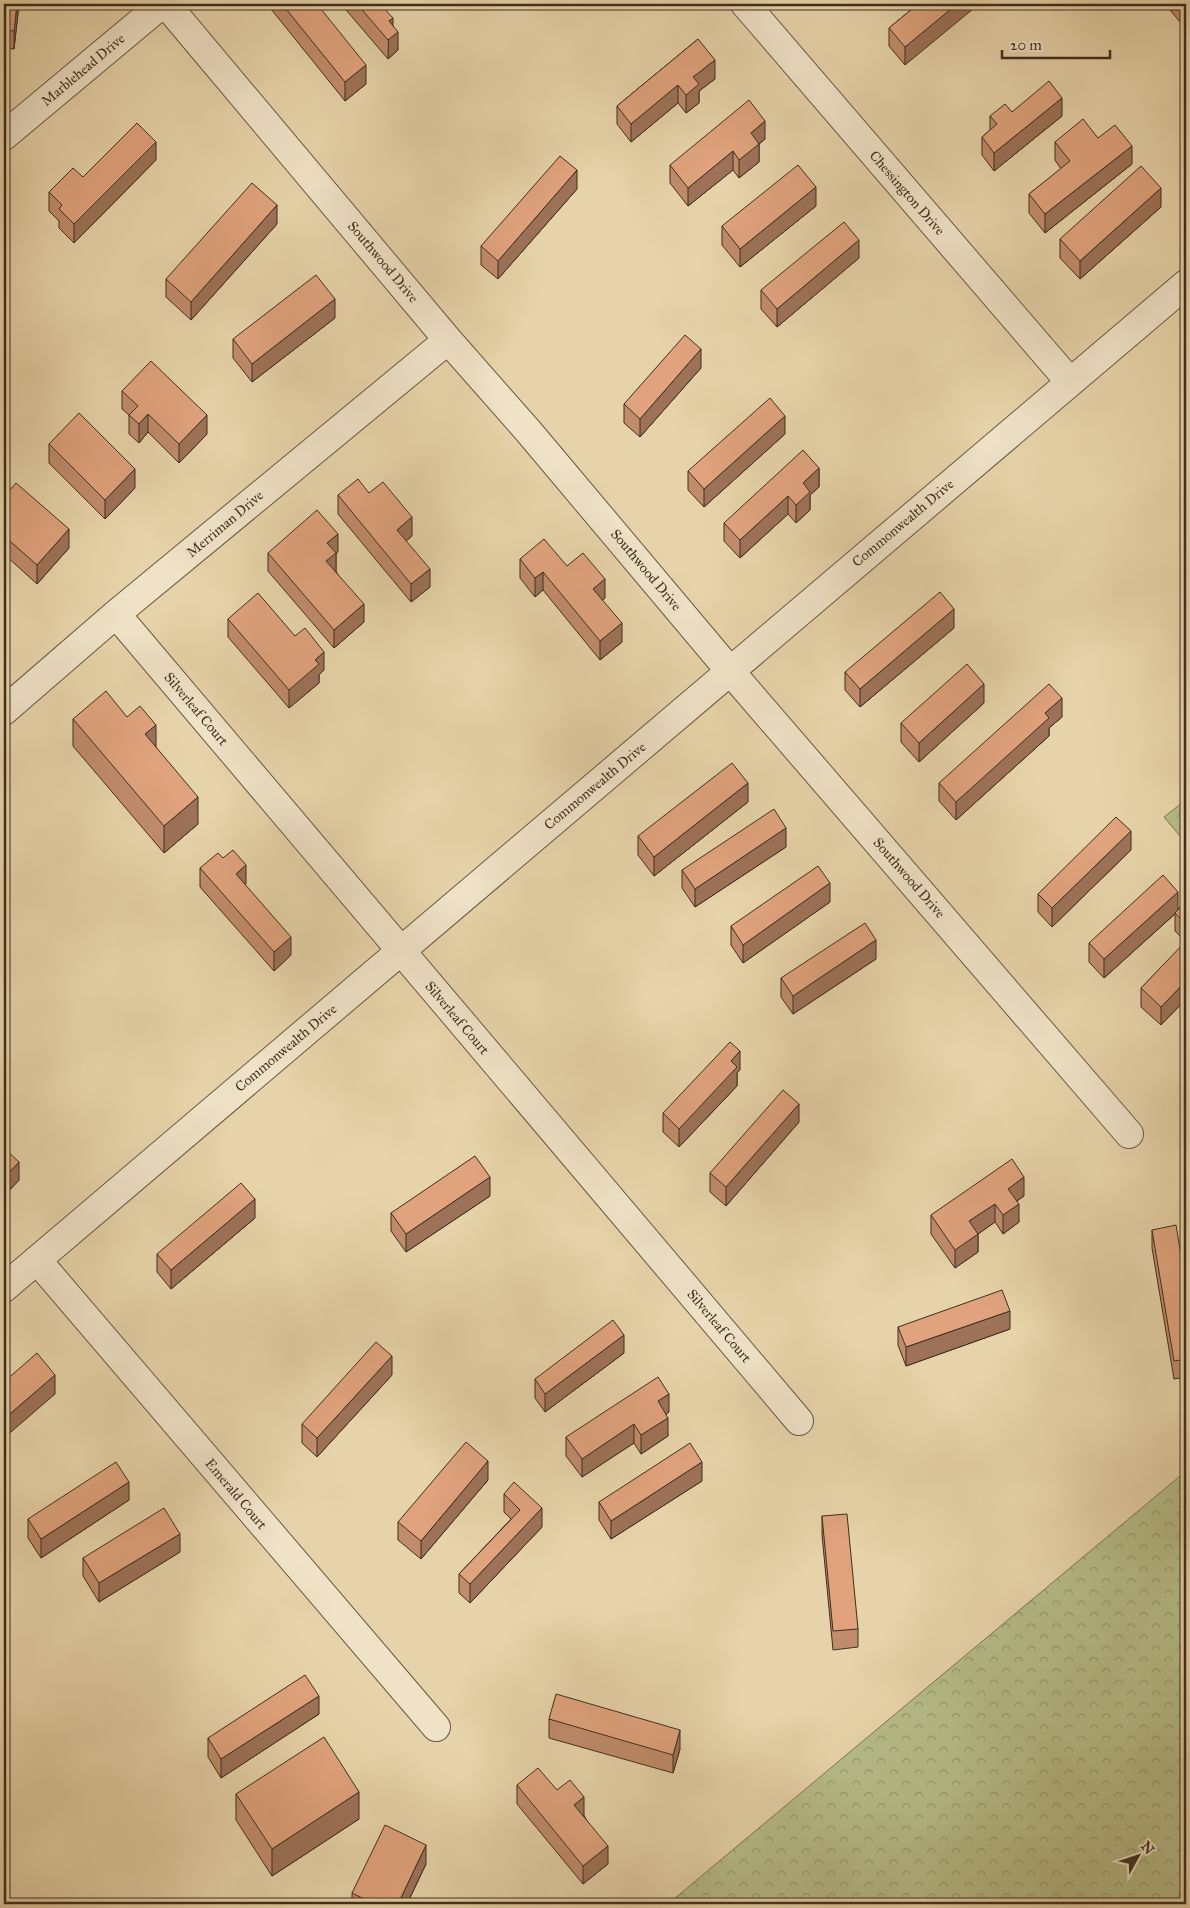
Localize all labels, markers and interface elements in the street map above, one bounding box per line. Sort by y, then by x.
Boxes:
scale bar [1002,28,1110,60]
street label: Marblehead Drive [38,30,128,110]
text: 20 m [1010,36,1042,54]
street label: Chessington Drive [866,147,948,239]
street label: Southwood Drive [344,218,422,306]
street label: Commonwealth Drive [849,475,957,570]
street label: Merriman Drive [183,487,267,561]
street label: Southwood Drive [607,526,685,614]
street label: Silverleaf Court [160,669,232,749]
street label: Commonwealth Drive [541,738,649,833]
street label: Southwood Drive [869,834,949,922]
street label: Silverleaf Court [421,978,493,1058]
street label: Commonwealth Drive [232,1000,340,1095]
street label: Silverleaf Court [683,1286,755,1366]
street label: Emerald Court [202,1455,270,1533]
north arrow [1112,1830,1162,1880]
text: N [1137,1838,1158,1858]

